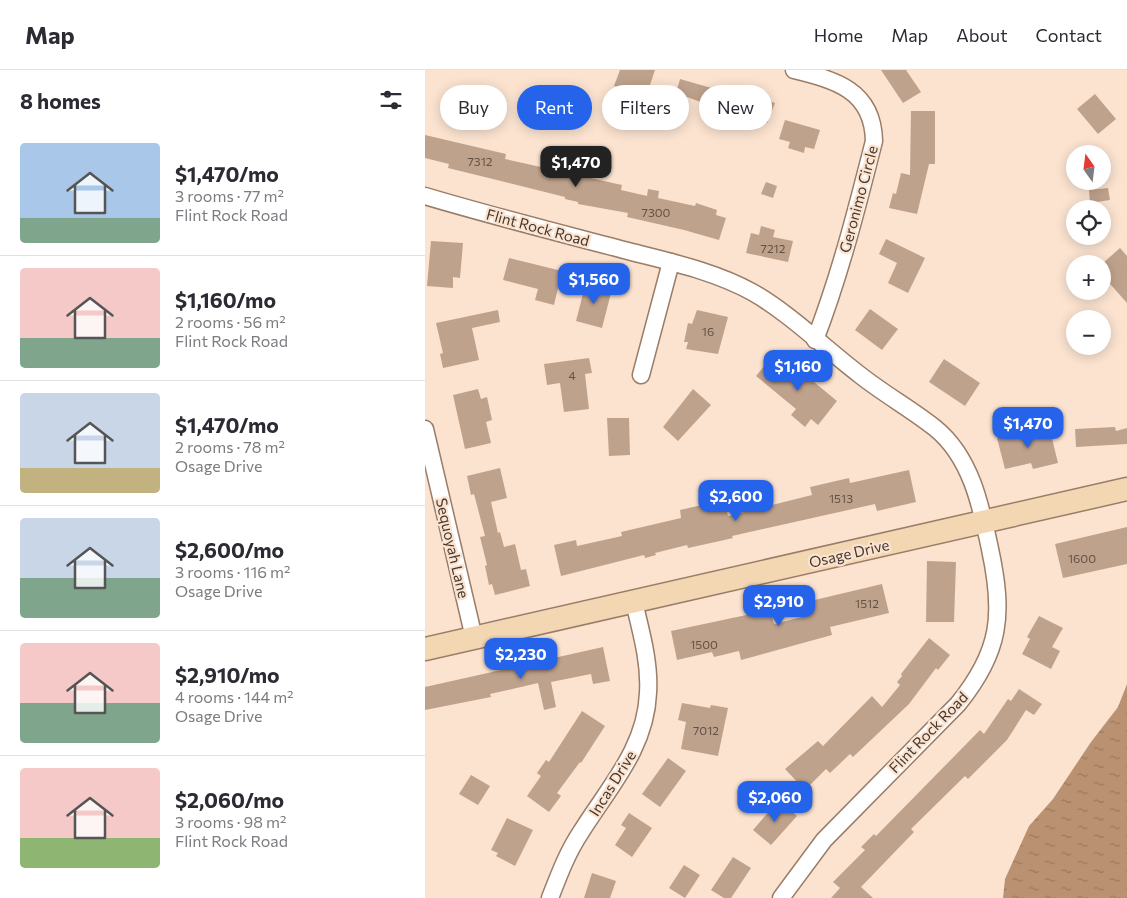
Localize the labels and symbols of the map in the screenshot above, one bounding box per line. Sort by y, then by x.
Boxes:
street label: Geronimo Circle [835,143,881,254]
north arrow [1066,145,1111,190]
pin: $1,470 [535,146,617,188]
house number: 7312 [468,154,493,168]
street label: Flint Rock Road [485,205,591,249]
house number: 7300 [642,205,671,219]
house number: 7212 [761,241,786,255]
pin: $1,560 [553,262,635,305]
house number: 16 [702,324,714,338]
pin: $1,160 [757,350,839,392]
house number: 4 [568,368,576,382]
pin: $1,470 [987,406,1069,449]
pin: $2,600 [695,480,777,522]
house number: 1513 [829,491,853,505]
street label: Sequoyah Lane [433,496,473,600]
street label: Osage Drive [807,535,891,571]
house number: 1600 [1068,551,1096,565]
pin: $2,910 [738,584,820,627]
house number: 1512 [855,596,879,610]
house number: 1500 [690,637,718,651]
pin: $2,230 [480,638,562,680]
street label: Flint Rock Road [885,688,971,776]
house number: 7012 [693,723,719,737]
street label: Incas Drive [585,747,639,819]
pin: $2,060 [734,780,816,823]

